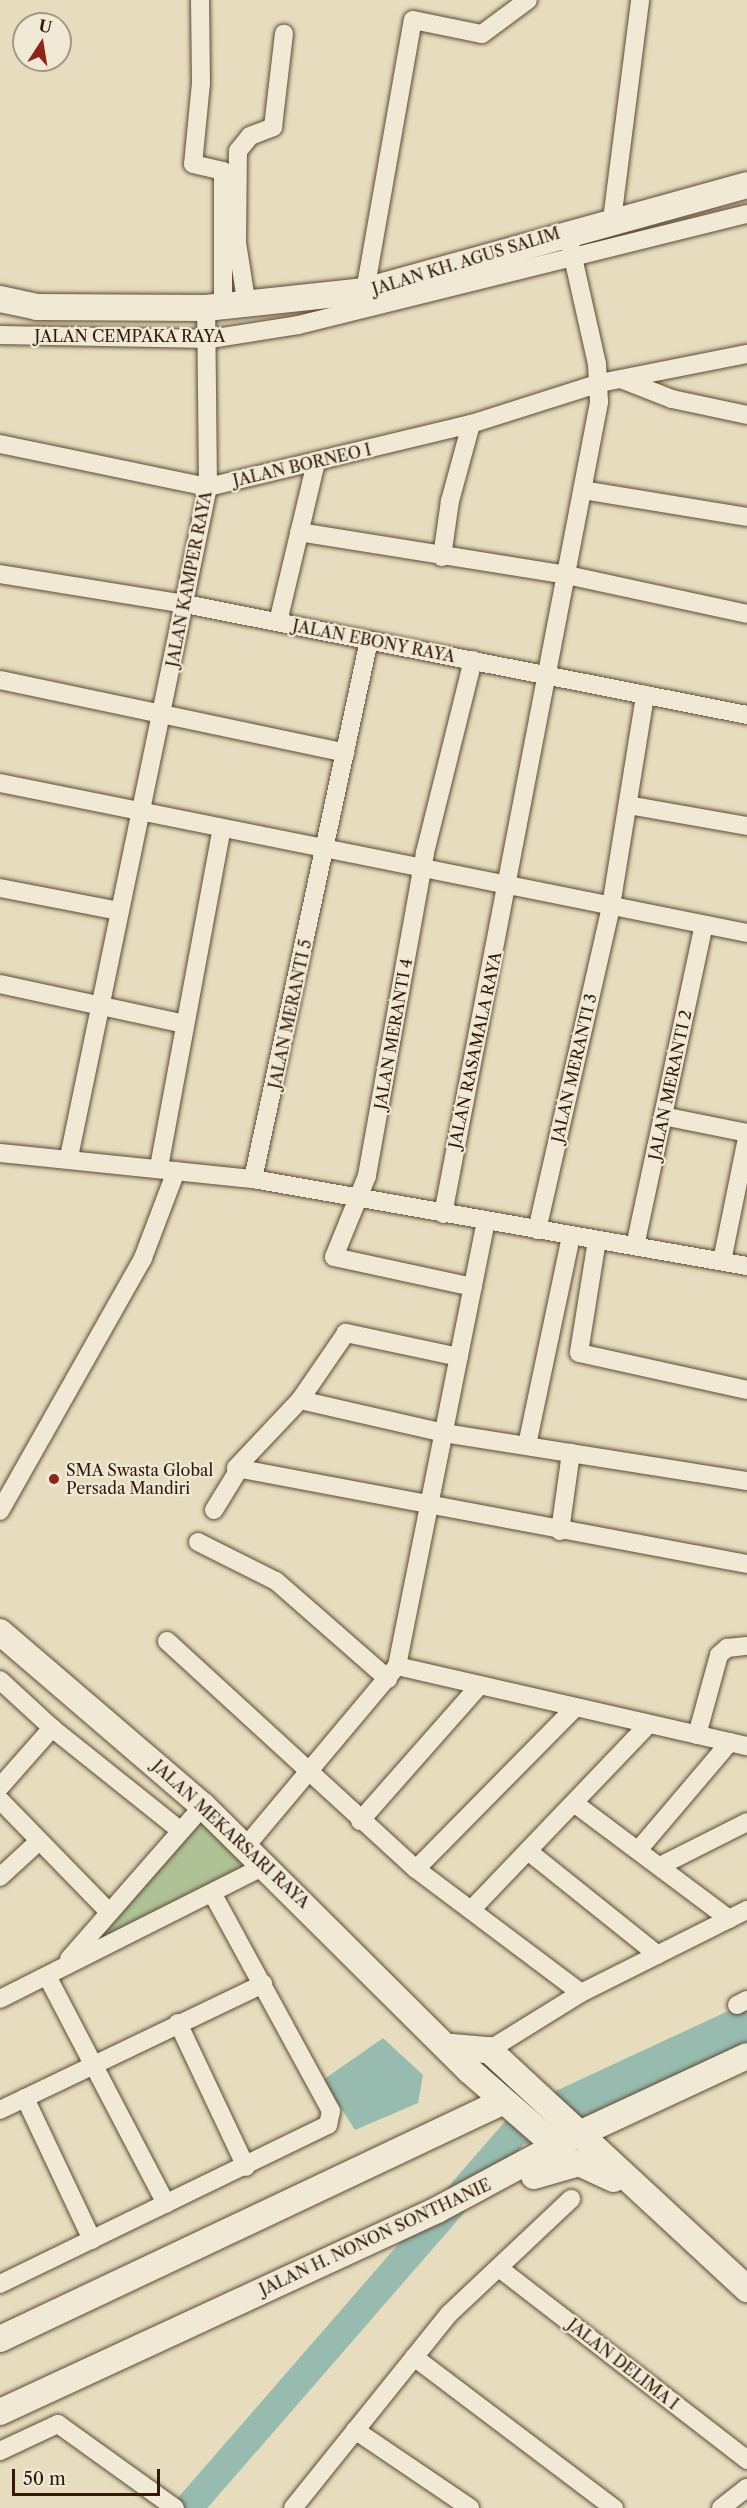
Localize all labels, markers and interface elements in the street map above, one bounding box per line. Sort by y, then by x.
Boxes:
north arrow [12,12,72,72]
text: U [37,15,54,37]
street label: JALAN KH. AGUS SALIM [369,223,563,299]
street label: JALAN CEMPAKA RAYA [34,326,226,346]
street label: JALAN BORNEO I [231,440,373,490]
street label: JALAN KAMPER RAYA [162,489,216,669]
street label: JALAN EBONY RAYA [291,616,457,666]
street label: JALAN MERANTI 5 [265,938,315,1090]
street label: JALAN RASAMALA RAYA [445,950,505,1150]
street label: JALAN MERANTI 4 [370,957,416,1111]
street label: JALAN MERANTI 3 [548,992,600,1144]
street label: JALAN MERANTI 2 [645,1008,695,1162]
place label: SMA Swasta Global Persada Mandiri [66,1460,214,1498]
marker: SMA Swasta Global Persada Mandiri [47,1472,61,1486]
street label: JALAN MEKARSARI RAYA [148,1756,314,1912]
street label: JALAN H. NONON SONTHANIE [256,2175,494,2299]
street label: JALAN DELIMA I [563,2315,683,2413]
scale bar [15,2457,164,2495]
text: 50 m [23,2468,66,2490]

